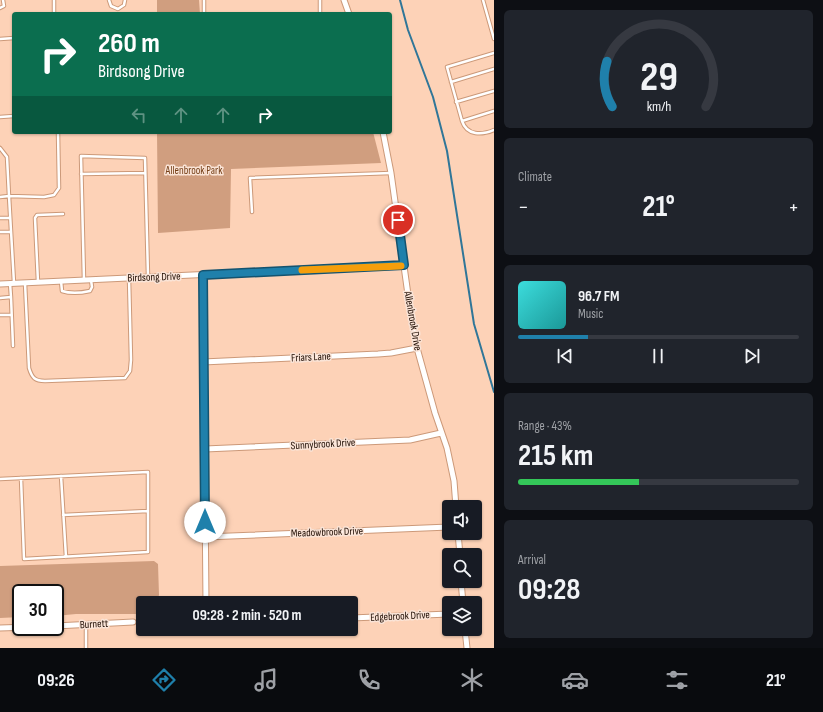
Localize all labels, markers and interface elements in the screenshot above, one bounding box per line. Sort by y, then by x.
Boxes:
text: 260 m [98,27,160,60]
icon: right [32,28,84,80]
text: 29 [640,53,677,102]
text: Birdsong Drive [98,61,185,82]
text: km/h [646,97,671,114]
icon: left [128,104,150,126]
icon: ahead [170,104,192,126]
icon: ahead [212,104,234,126]
icon: right [254,104,276,126]
park label: Allenbrook Park [165,164,223,177]
text: Climate [518,169,552,185]
text: 21° [642,189,675,225]
text: − [518,194,529,221]
text: + [788,194,799,221]
pin [381,203,415,237]
icon: arrive [387,209,409,231]
street label: Birdsong Drive [127,270,181,284]
text: 96.7 FM [578,287,619,306]
street label: Allenbrook Drive [401,289,425,352]
text: Music [578,306,603,322]
icon: previous [554,345,576,367]
icon: pause [647,345,669,367]
icon: next [741,345,763,367]
street label: Friars Lane [291,349,331,365]
text: Range · 43% [518,418,572,434]
street label: Sunnybrook Drive [290,436,356,452]
text: 215 km [518,438,593,474]
map controls [442,500,482,636]
button: sound [442,500,482,540]
position arrow [184,501,226,543]
street label: Meadowbrook Drive [291,524,363,540]
button: search [442,548,482,588]
text: Arrival [518,552,546,568]
text: 09:28 [518,572,581,608]
speed limit sign: 30 [12,584,64,636]
button: layers [442,596,482,636]
text: 09:28 · 2 min · 520 m [193,606,301,625]
street label: Edgebrook Drive [370,608,430,624]
street label: Burnett [79,617,109,631]
icon: directions [150,666,178,694]
icon: music [252,666,280,694]
icon: phone [355,666,383,694]
icon: climate [458,666,486,694]
icon: car [561,666,589,694]
icon: filters [663,666,691,694]
text: 09:26 [37,670,75,691]
text: 21° [766,670,786,691]

